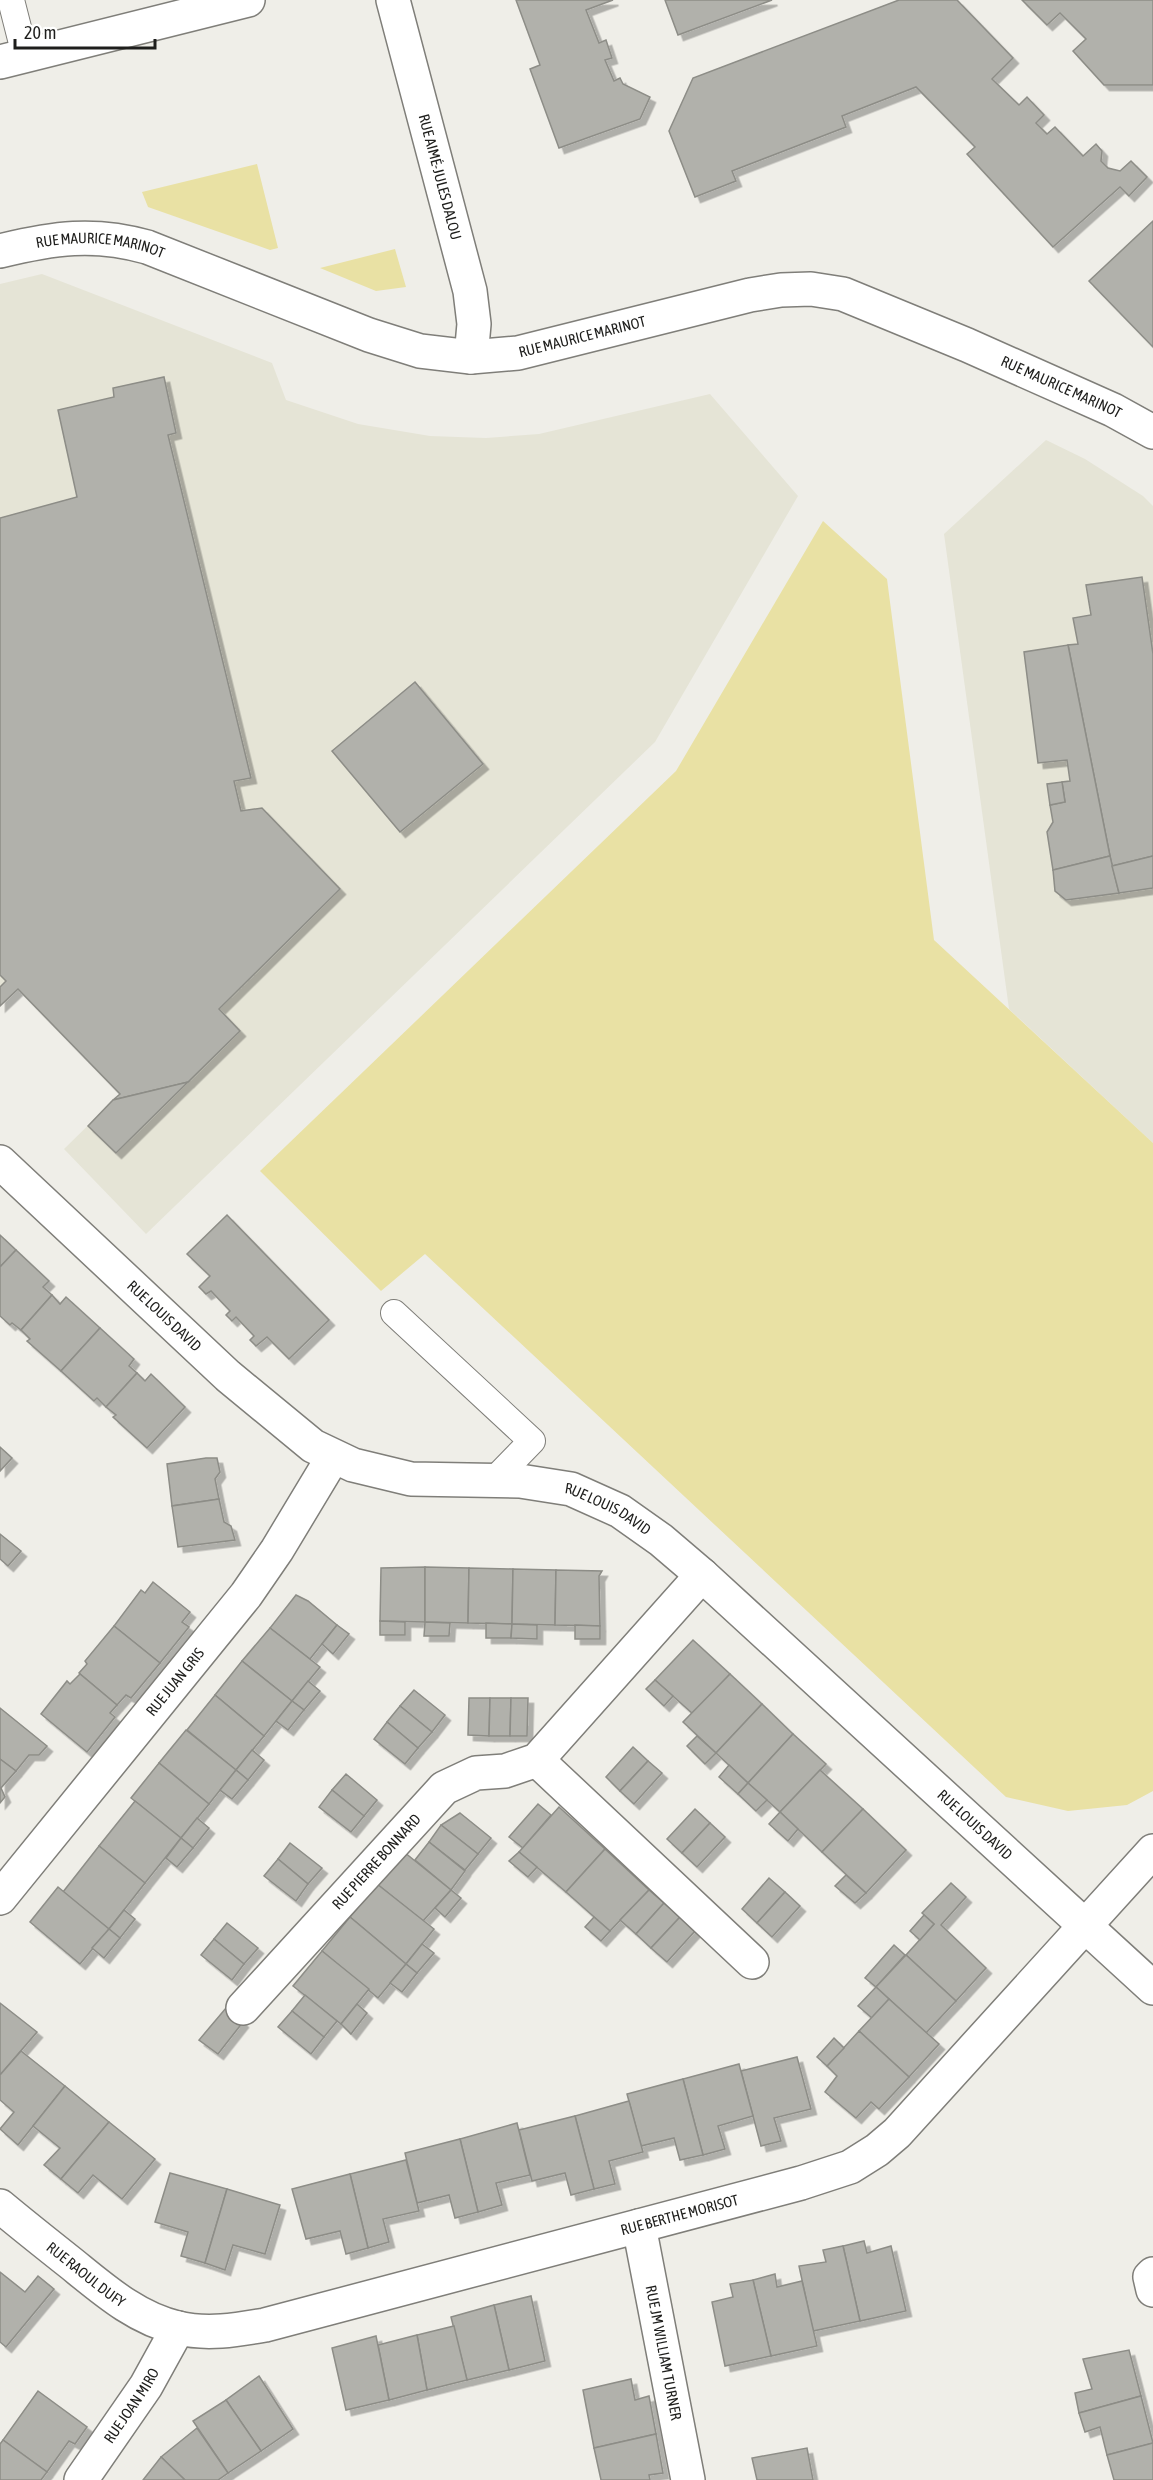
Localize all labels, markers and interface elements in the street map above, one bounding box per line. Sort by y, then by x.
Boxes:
scale bar [15,12,154,50]
text: 20 m [24,22,56,43]
street label: RUE AIMÉ-JULES DALOU [416,112,465,242]
street label: RUE MAURICE MARINOT [34,229,168,261]
street label: RUE MAURICE MARINOT [517,312,648,361]
street label: RUE MAURICE MARINOT [998,352,1125,421]
street label: RUE LOUIS DAVID [124,1277,205,1354]
street label: RUE LOUIS DAVID [564,1479,654,1538]
street label: RUE JUAN GRIS [142,1645,207,1719]
street label: RUE LOUIS DAVID [934,1786,1016,1863]
street label: RUE PIERRE BONNARD [328,1810,424,1913]
street label: RUE BERTHE MORISOT [619,2191,741,2238]
street label: RUE RAOUL DUFY [43,2238,129,2311]
street label: RUE JM WILLIAM TURNER [643,2284,685,2422]
street label: RUE JOAN MIRO [100,2365,162,2446]

